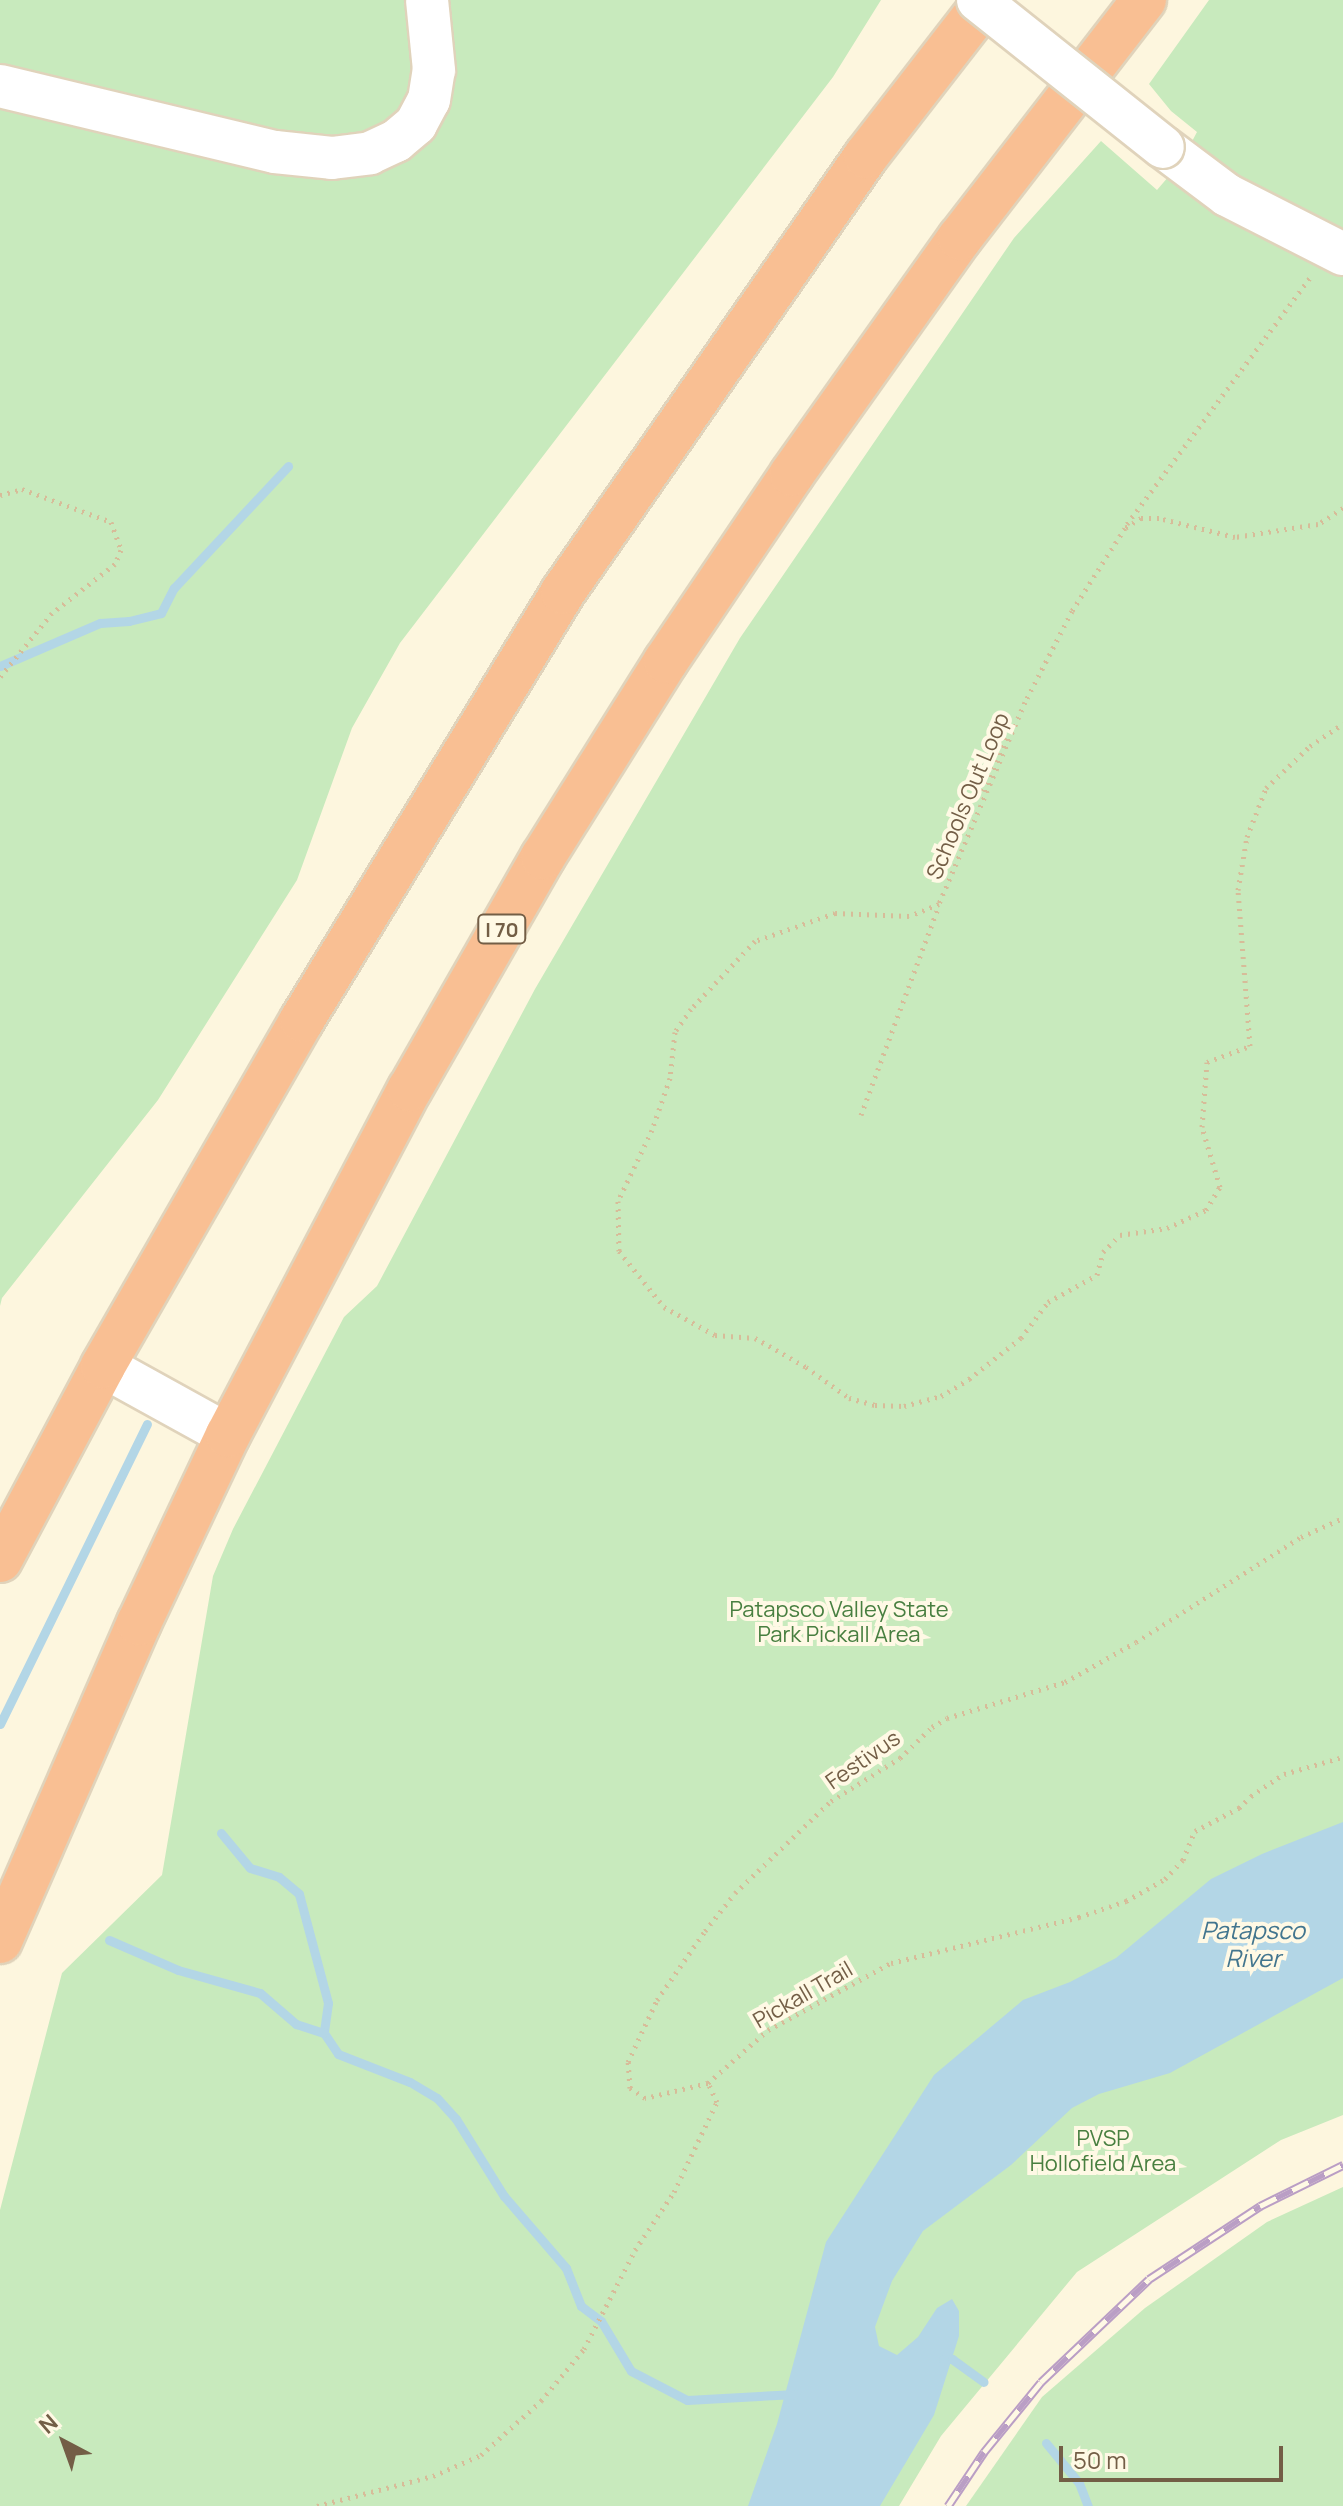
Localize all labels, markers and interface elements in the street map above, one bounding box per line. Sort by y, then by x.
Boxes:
street label: Schools Out Loop [921,709,1015,883]
road number: I 70 [476,913,528,945]
park label: Patapsco Valley State Park Pickall Area [729,1596,949,1648]
street label: Festivus [821,1725,905,1795]
water label: Patapsco River [1201,1916,1305,1972]
street label: Pickall Trail [749,1956,857,2034]
park label: PVSP Hollofield Area [1030,2125,1176,2176]
north arrow [24,2402,104,2482]
text: N [32,2407,64,2440]
scale bar [1063,2430,1287,2480]
text: 50 m [1073,2443,1127,2476]

